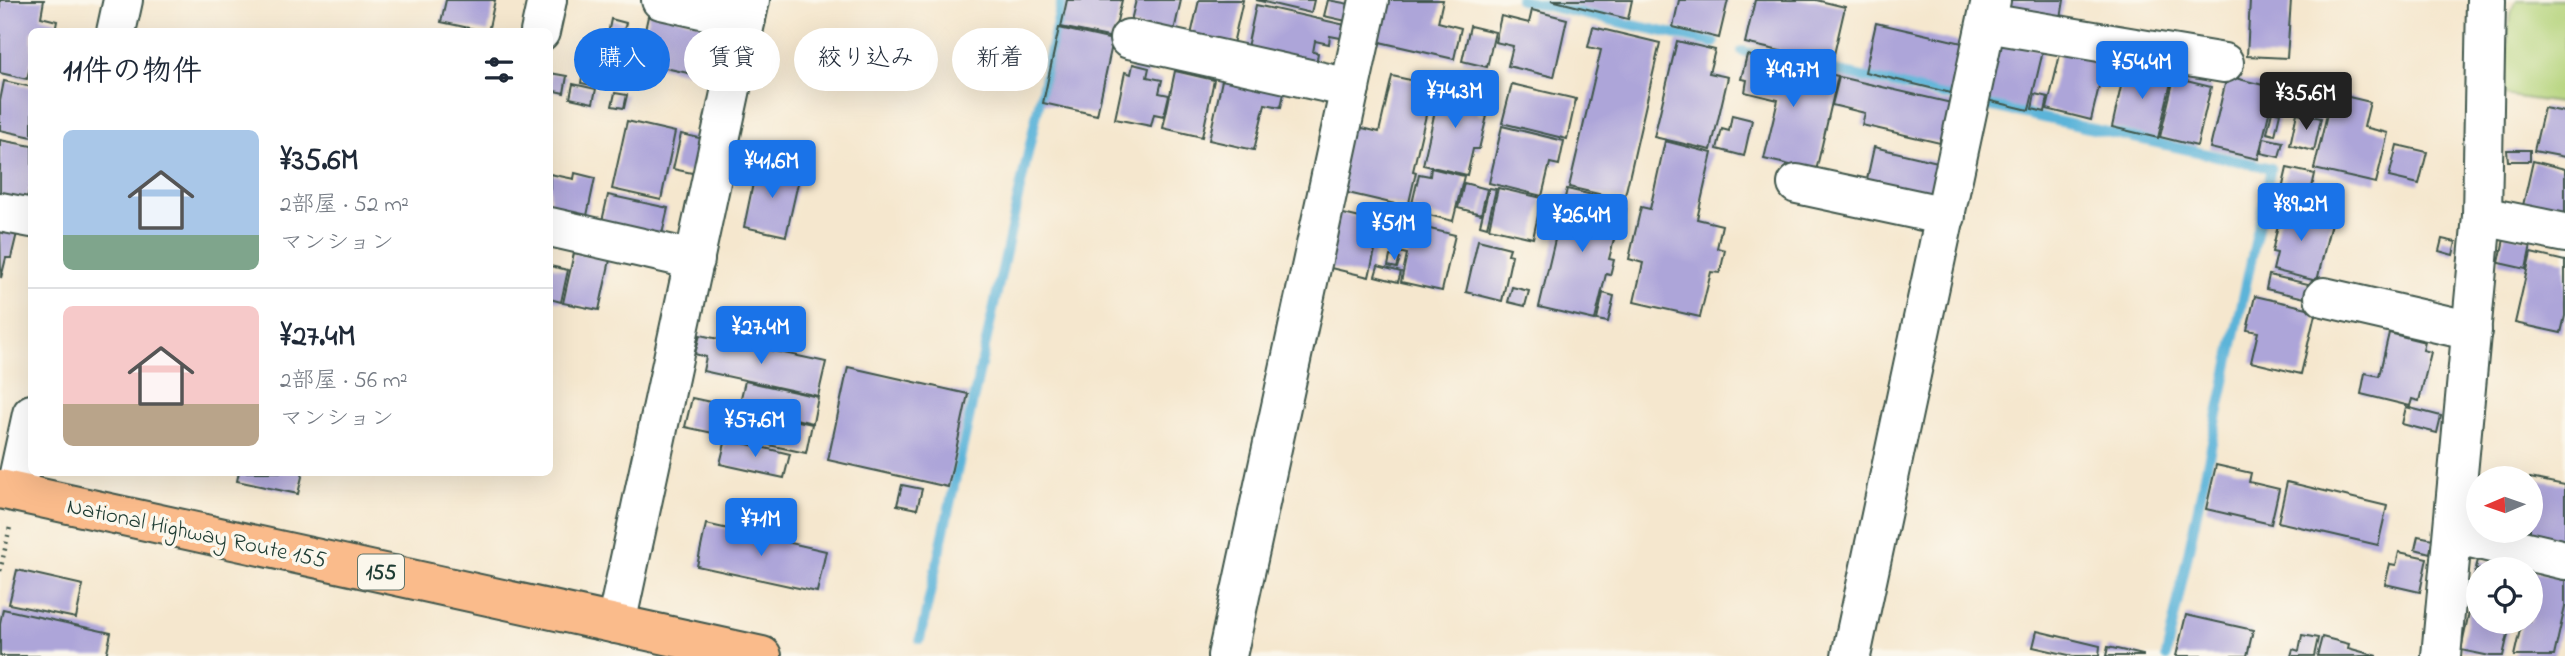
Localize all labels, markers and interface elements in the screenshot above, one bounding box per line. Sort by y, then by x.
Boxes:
chip: 購入 [574,28,670,91]
chip: 賃貸 [684,28,780,91]
chip: 絞り込み [794,28,938,91]
chip: 新着 [952,28,1048,91]
pin: ¥54.4M [2085,42,2199,101]
text: ¥54.4M [2112,47,2172,80]
pin: ¥49.7M [1736,50,1850,109]
text: 11件の物件 [63,51,202,95]
icon: filters [480,51,518,89]
text: ¥49.7M [1766,55,1820,88]
pin: ¥74.3M [1398,71,1512,130]
pin: ¥35.6M [2249,72,2363,132]
text: ¥74.3M [1427,76,1483,109]
text: ¥35.6M [2276,78,2336,111]
text: ¥35.6M [280,140,359,184]
pin: ¥41.6M [715,140,829,200]
text: ¥41.6M [745,146,799,179]
icon: home [119,158,203,242]
pin: ¥89.2M [2244,184,2358,243]
text: 2部屋 · 52 m² [280,189,409,222]
text: ¥89.2M [2274,189,2328,222]
pin: ¥26.4M [1525,194,1639,254]
text: ¥26.4M [1553,200,1611,233]
pin: ¥51M [1353,202,1435,262]
text: ¥51M [1372,208,1416,241]
text: マンション [280,227,394,260]
pin: ¥27.4M [704,306,818,366]
text: ¥27.4M [732,312,790,345]
text: ¥27.4M [280,316,356,360]
icon: home [119,334,203,418]
text: 2部屋 · 56 m² [280,365,408,398]
pin: ¥57.6M [698,400,812,459]
text: マンション [280,403,394,436]
text: ¥57.6M [725,405,785,438]
north arrow [2466,466,2543,542]
map controls [2466,466,2543,634]
street label: National Highway Route 155 [63,491,329,580]
pin: ¥71M [720,498,802,558]
text: ¥71M [741,504,781,537]
road number: 155 [358,554,404,590]
button: locate [2466,557,2543,634]

